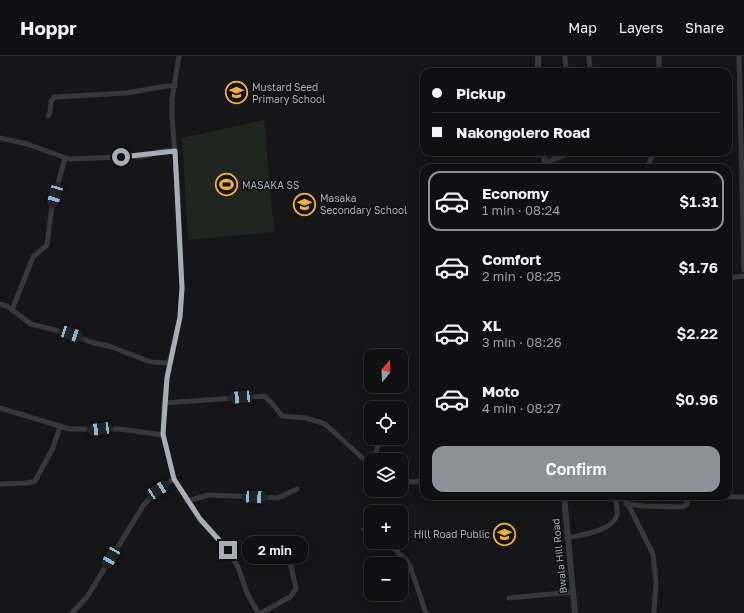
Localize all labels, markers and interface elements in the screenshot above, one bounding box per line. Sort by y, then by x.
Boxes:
text: Hoppr [20,16,77,39]
text: Map [568,19,597,36]
text: Layers [619,19,663,36]
text: Share [685,19,724,36]
school or university icon: Mustard Seed Primary School [223,80,249,106]
place label: Mustard Seed Primary School [252,81,325,105]
text: Pickup [456,84,506,102]
text: Nakongolero Road [456,123,590,141]
route start [112,148,130,166]
sports icon: MASAKA SS [214,172,240,198]
place label: MASAKA SS [242,179,299,191]
car [46,182,64,208]
icon: car [434,183,470,219]
text: Economy [482,184,549,202]
school or university icon: Masaka Secondary School [292,191,318,217]
place label: Masaka Secondary School [320,192,407,216]
text: $1.31 [679,192,718,210]
text: 1 min · 08:24 [482,202,560,218]
icon: car [434,249,470,285]
text: Comfort [482,250,541,268]
text: $1.76 [678,258,718,276]
text: 2 min · 08:25 [482,268,561,284]
icon: car [434,315,470,351]
text: XL [482,316,501,334]
car [58,324,84,344]
text: $2.22 [677,324,718,342]
text: 3 min · 08:26 [482,334,562,350]
north arrow [364,349,408,393]
map controls [364,349,408,601]
icon: car [434,381,470,417]
text: Moto [482,382,519,400]
car [229,390,253,404]
text: $0.96 [675,390,718,408]
text: 4 min · 08:27 [482,400,561,416]
button: locate [364,401,408,445]
car [87,422,113,436]
button: Confirm [432,446,720,492]
button: layers [364,453,408,497]
car [145,478,171,502]
car [243,490,267,504]
button: + [364,505,408,549]
street label: Bwala Hill Road [549,518,569,594]
school or university icon: Hill Road Public [492,521,518,547]
place label: Hill Road Public [414,528,491,540]
callout: 2 min [242,536,308,564]
route end [219,541,237,559]
text: 2 min [258,542,292,558]
car [100,544,122,570]
button: − [364,557,408,601]

